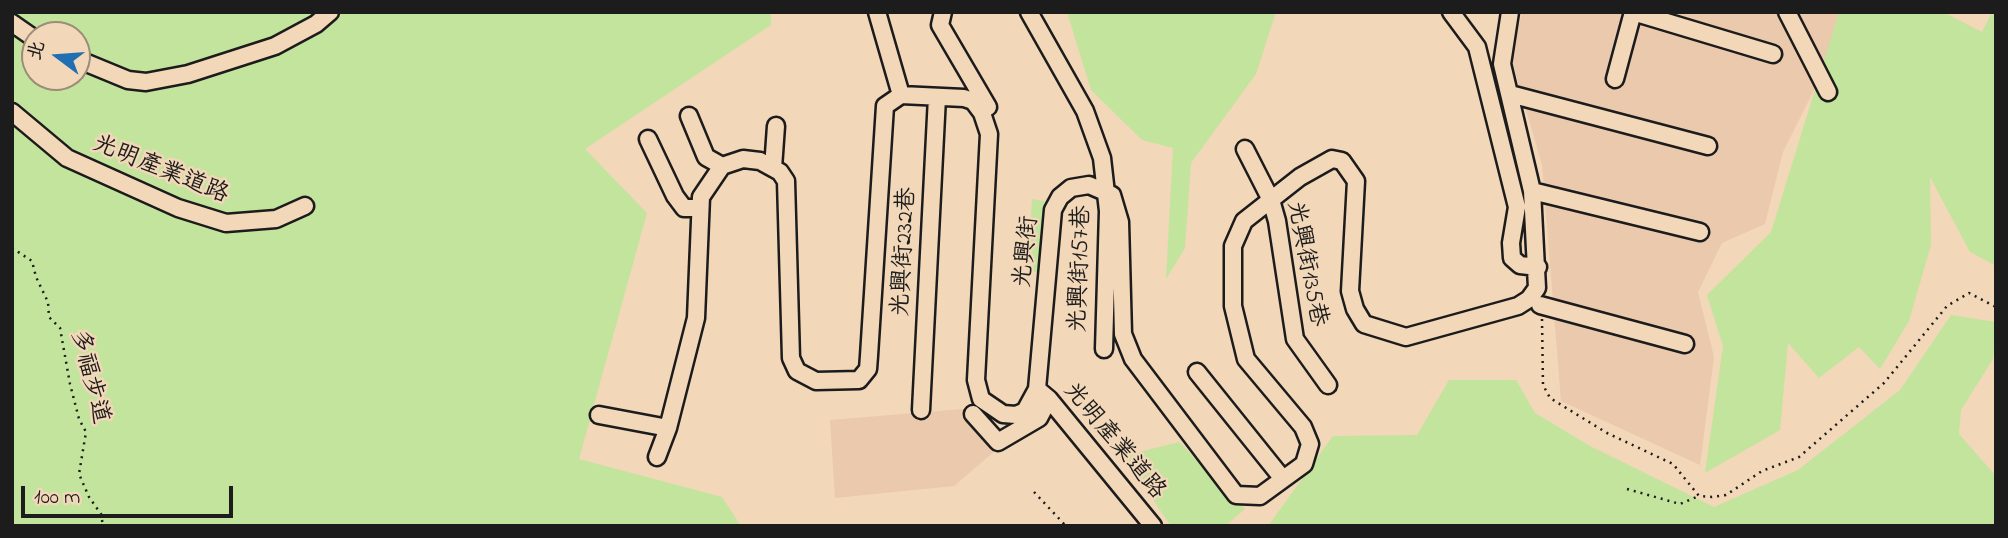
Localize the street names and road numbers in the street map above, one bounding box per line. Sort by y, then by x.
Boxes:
street label: 光明產業道路 [88,131,232,211]
street label: 光興街232巷 [888,186,924,318]
street label: 光興街135巷 [1279,199,1331,329]
street label: 光興街157巷 [1065,205,1099,333]
street label: 光興街 [1010,215,1046,289]
street label: 多福步道 [62,327,114,427]
street label: 光明產業道路 [1056,378,1170,506]

